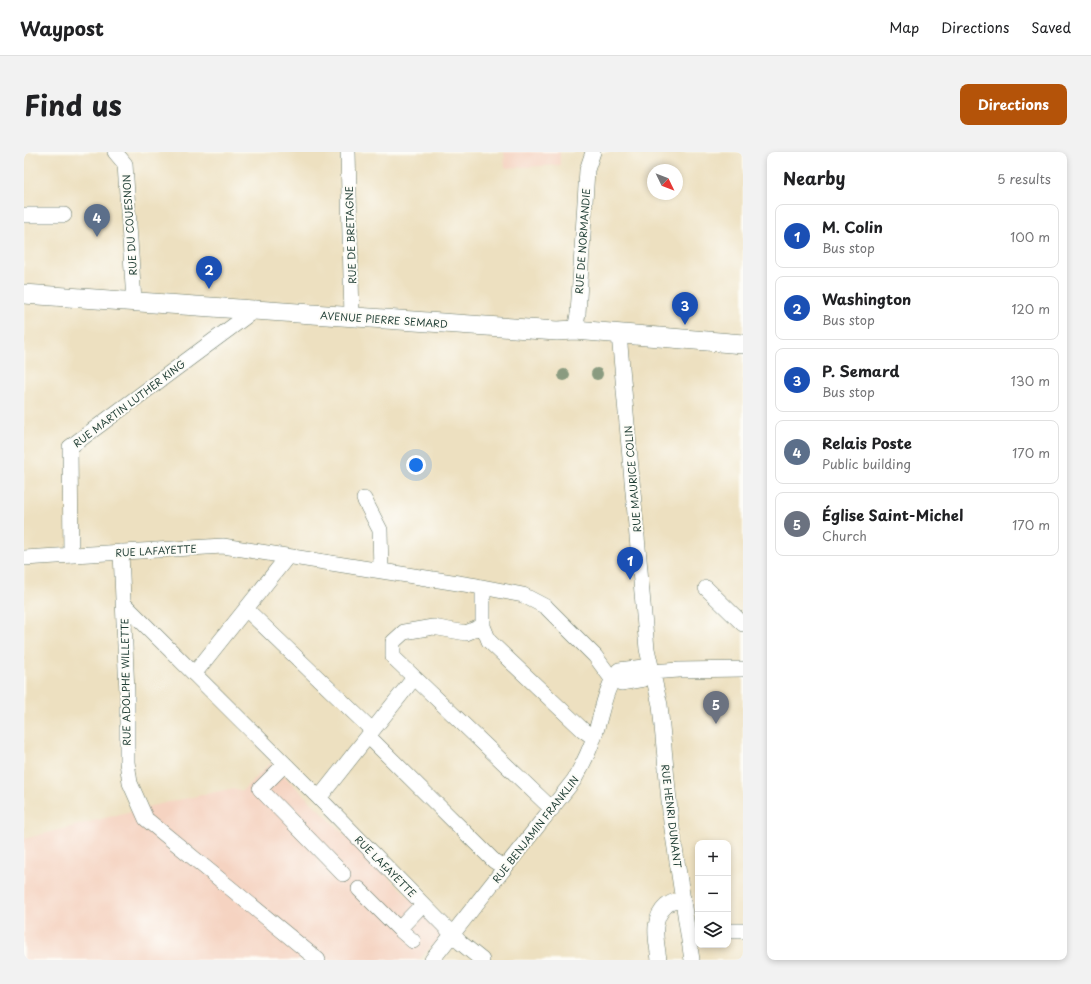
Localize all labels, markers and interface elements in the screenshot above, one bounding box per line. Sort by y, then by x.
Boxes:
text: Waypost [20,14,104,42]
text: Map [889,17,919,38]
text: Directions [941,17,1009,38]
text: Saved [1031,17,1071,38]
text: Find us [24,83,122,126]
button: Directions [960,84,1067,125]
north arrow [647,164,683,200]
text: Nearby [783,165,845,191]
text: 5 results [997,169,1051,188]
street label: RUE DU COUESNON [118,174,140,276]
street label: RUE DE BRETAGNE [341,186,359,284]
street label: RUE DE NORMANDIE [571,188,593,294]
pin: 4 [84,204,110,237]
text: M. Colin [822,215,883,238]
text: 1 [794,227,800,246]
text: 100 m [1010,227,1050,246]
text: Bus stop [822,238,875,257]
pin: 2 [196,256,222,289]
text: Washington [822,287,911,310]
pin: 3 [672,292,698,325]
text: 2 [792,299,802,318]
text: 120 m [1011,299,1050,318]
street label: AVENUE PIERRE SEMARD [320,307,448,331]
text: Bus stop [822,310,875,329]
street label: RUE MARTIN LUTHER KING [70,356,189,450]
text: P. Semard [822,359,899,382]
text: 3 [793,371,801,390]
text: 130 m [1011,371,1050,390]
text: Bus stop [822,382,875,401]
street label: RUE MAURICE COLIN [620,425,644,533]
text: Relais Poste [822,431,912,454]
text: 4 [793,443,801,462]
text: 170 m [1012,443,1050,462]
text: Public building [822,454,911,473]
your location [406,455,426,475]
text: Église Saint-Michel [822,503,963,526]
text: 5 [793,515,801,534]
text: 170 m [1012,515,1050,534]
text: Church [822,526,867,545]
street label: RUE LAFAYETTE [115,540,197,560]
pin: 1 [617,547,643,580]
street label: RUE ADOLPHE WILLETTE [116,618,134,746]
pin: 5 [703,691,729,724]
street label: RUE HENRI DUNANT [658,763,686,869]
street label: RUE BENJAMIN FRANKLIN [488,772,582,886]
street label: RUE LAFAYETTE [352,832,420,900]
map controls [695,840,731,948]
button: + [695,840,731,876]
button: − [695,876,731,912]
button: layers [695,912,731,948]

